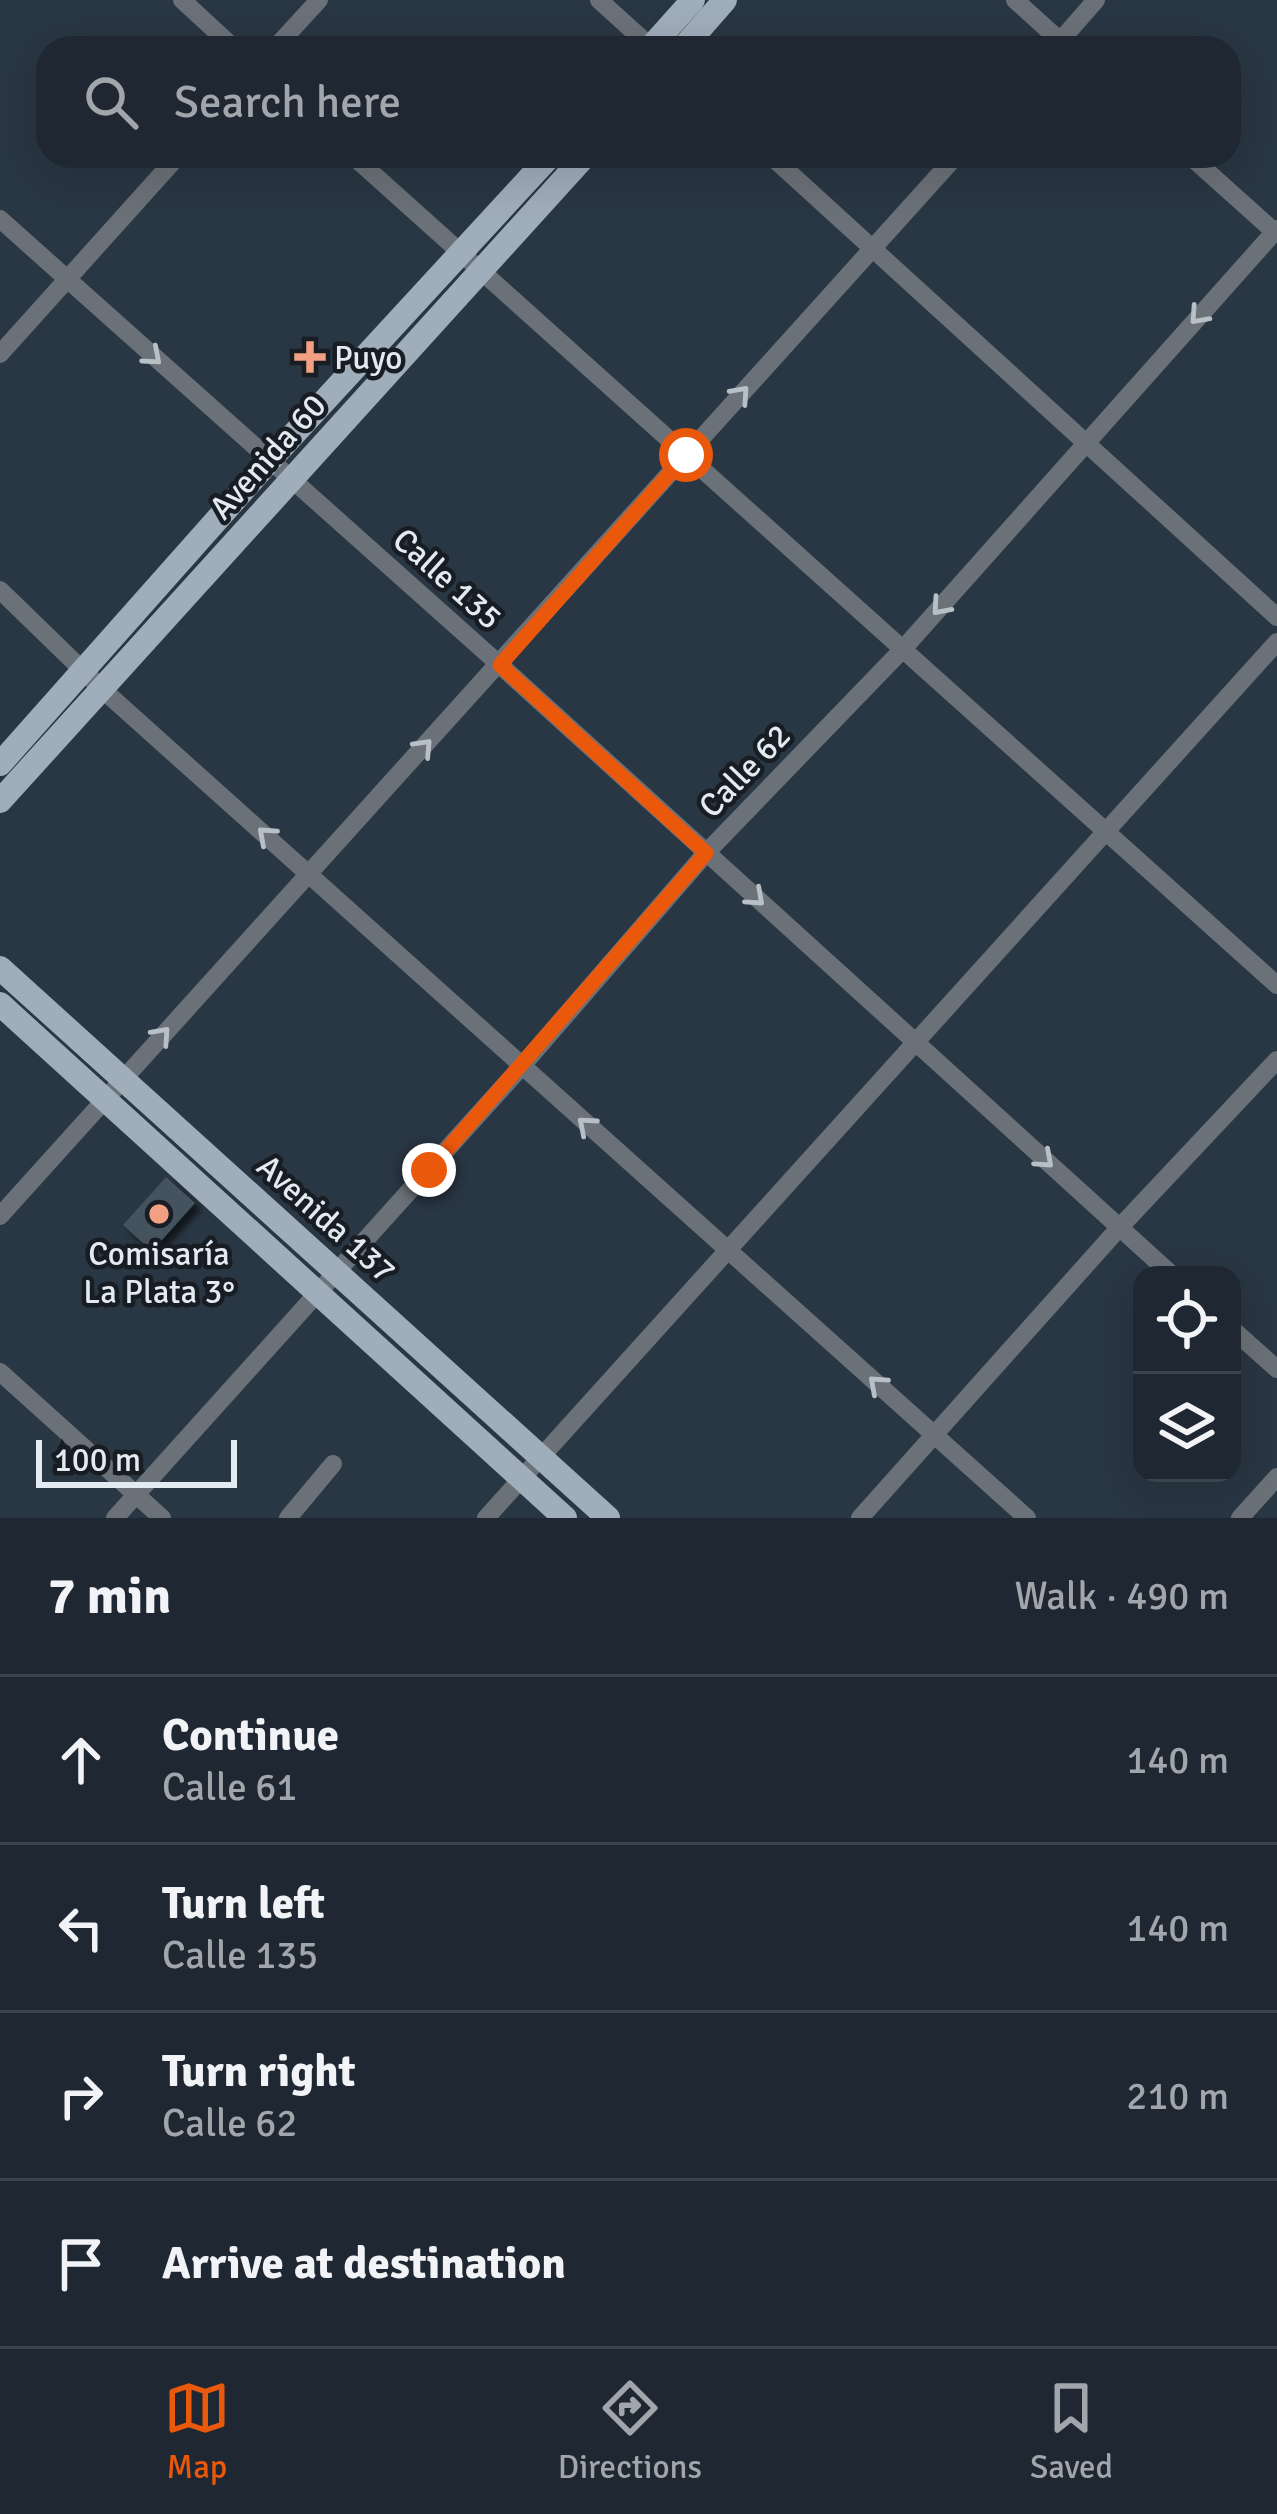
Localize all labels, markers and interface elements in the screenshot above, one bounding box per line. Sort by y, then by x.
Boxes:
search box [36,36,1241,168]
icon: search [78,69,144,135]
text: Search here [174,75,401,130]
one-way arrow [1191,302,1213,323]
place label: Puyo [334,338,403,379]
one-way arrow [140,343,161,364]
marker: Puyo [297,344,323,370]
street label: Avenida 60 [201,386,335,528]
one-way arrow [727,387,748,408]
route start [659,428,713,482]
street label: Calle 135 [384,520,510,639]
one-way arrow [932,594,954,616]
street label: Calle 62 [691,716,800,826]
one-way arrow [410,739,432,760]
one-way arrow [258,828,279,849]
one-way arrow [743,884,764,905]
one-way arrow [148,1028,169,1049]
one-way arrow [578,1118,600,1139]
route end [402,1143,456,1197]
street label: Avenida 137 [248,1146,404,1292]
one-way arrow [1031,1146,1053,1167]
marker: Comisaría La Plata 3° [146,1201,172,1227]
place label: Comisaría La Plata 3° [83,1234,235,1313]
map controls [1133,1266,1241,1482]
button: locate [1133,1266,1241,1374]
button: layers [1133,1374,1241,1482]
one-way arrow [869,1377,891,1398]
scale bar [36,1434,237,1487]
text: 100 m [54,1440,141,1481]
text: 7 min [48,1565,171,1628]
text: Walk · 490 m [1015,1572,1229,1620]
text: Continue [162,1708,339,1763]
icon: ahead [48,1727,114,1793]
text: 140 m [1126,1736,1229,1784]
text: Calle 61 [162,1763,297,1811]
text: Turn left [162,1876,325,1931]
icon: left [48,1895,114,1961]
text: 140 m [1126,1904,1229,1952]
text: Calle 135 [162,1931,318,1979]
text: Turn right [162,2044,356,2099]
icon: right [48,2063,114,2129]
text: 210 m [1126,2072,1229,2120]
text: Calle 62 [162,2099,297,2147]
icon: arrive [48,2231,114,2297]
text: Arrive at destination [162,2236,566,2291]
tab: Map [164,2375,230,2488]
tab: Directions [558,2375,702,2488]
tab: Saved [1030,2375,1113,2488]

